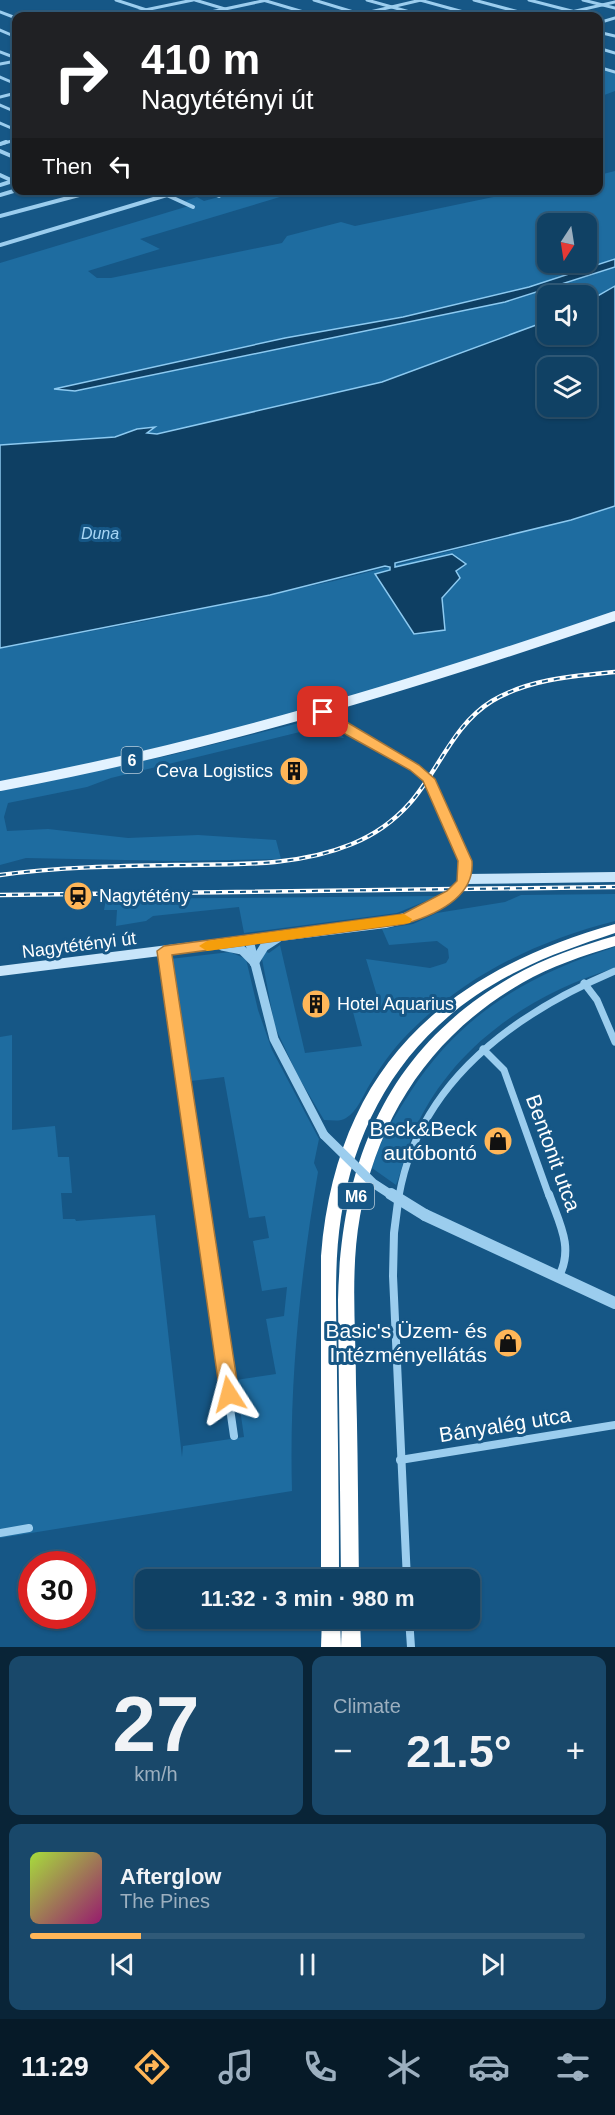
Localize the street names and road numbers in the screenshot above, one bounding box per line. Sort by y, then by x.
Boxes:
road number: 6 [122,747,142,773]
street label: Nagytétényi út [21,928,137,962]
street label: Bentonit utca [522,1091,585,1215]
road number: M6 [338,1183,374,1209]
street label: Bányalég utca [437,1403,573,1446]

